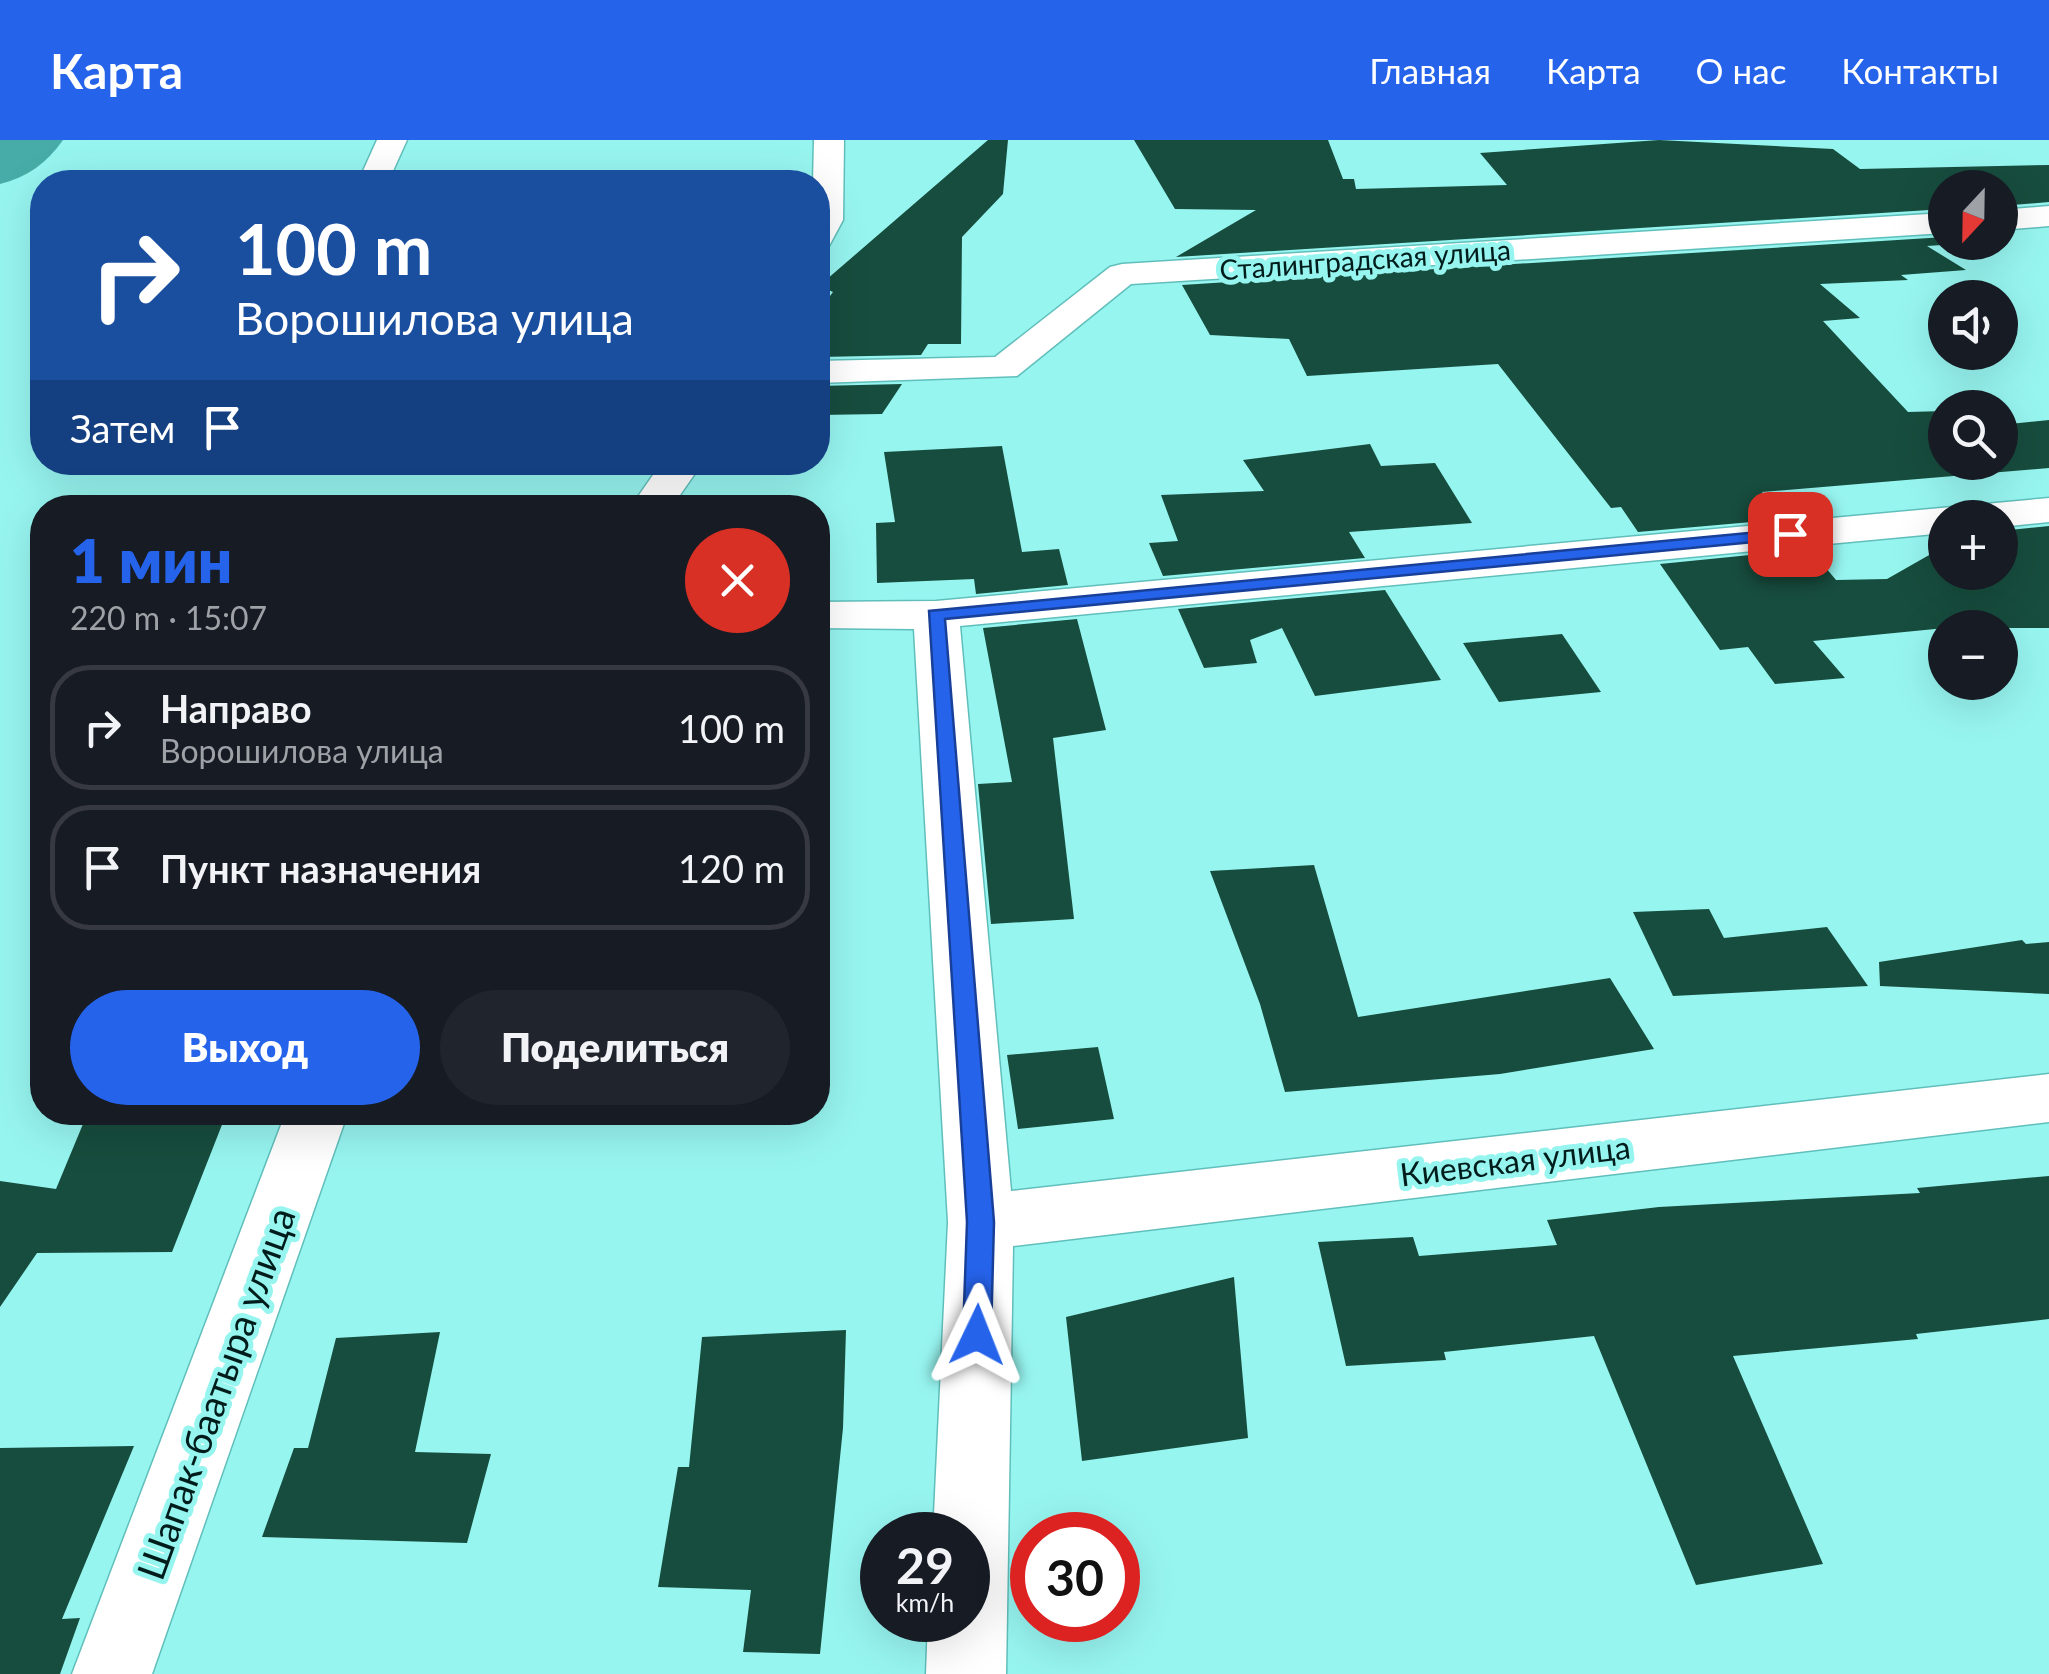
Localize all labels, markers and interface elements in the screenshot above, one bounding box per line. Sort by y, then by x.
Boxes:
text: Карта [50,42,183,99]
text: Главная [1369,49,1491,91]
text: Карта [1546,49,1641,91]
text: О нас [1696,49,1786,91]
text: Контакты [1841,49,1999,91]
north arrow [1928,170,2018,260]
map controls [1928,170,2018,700]
text: 100 m [235,206,432,290]
icon: right [70,210,200,340]
street label: Сталинградская улица [1218,232,1512,286]
button: sound [1928,280,2018,370]
text: Ворошилова улица [235,291,634,345]
button: search [1928,390,2018,480]
icon: arrive [195,400,250,455]
text: Затем [70,405,175,451]
pin [1748,492,1833,577]
button: + [1928,500,2018,590]
icon: arrive [1763,507,1818,562]
text: 1 мин [70,524,232,596]
button: close [685,528,790,633]
text: 220 m · 15:07 [70,598,267,637]
button: − [1928,610,2018,700]
text: Направо [160,685,312,731]
icon: right [75,700,130,755]
text: 100 m [678,705,785,751]
text: Ворошилова улица [160,731,444,770]
icon: arrive [75,840,130,895]
text: Пункт назначения [160,845,481,891]
text: 120 m [678,845,785,891]
button: Выход [70,990,420,1105]
button: Поделиться [440,990,790,1105]
street label: Киевская улица [1398,1127,1632,1193]
street label: Шапак-баатыра улица [126,1201,304,1585]
position arrow [925,1283,1029,1387]
speed limit sign: 30 [1010,1512,1140,1642]
text: 29 [896,1535,954,1595]
text: km/h [896,1587,954,1617]

